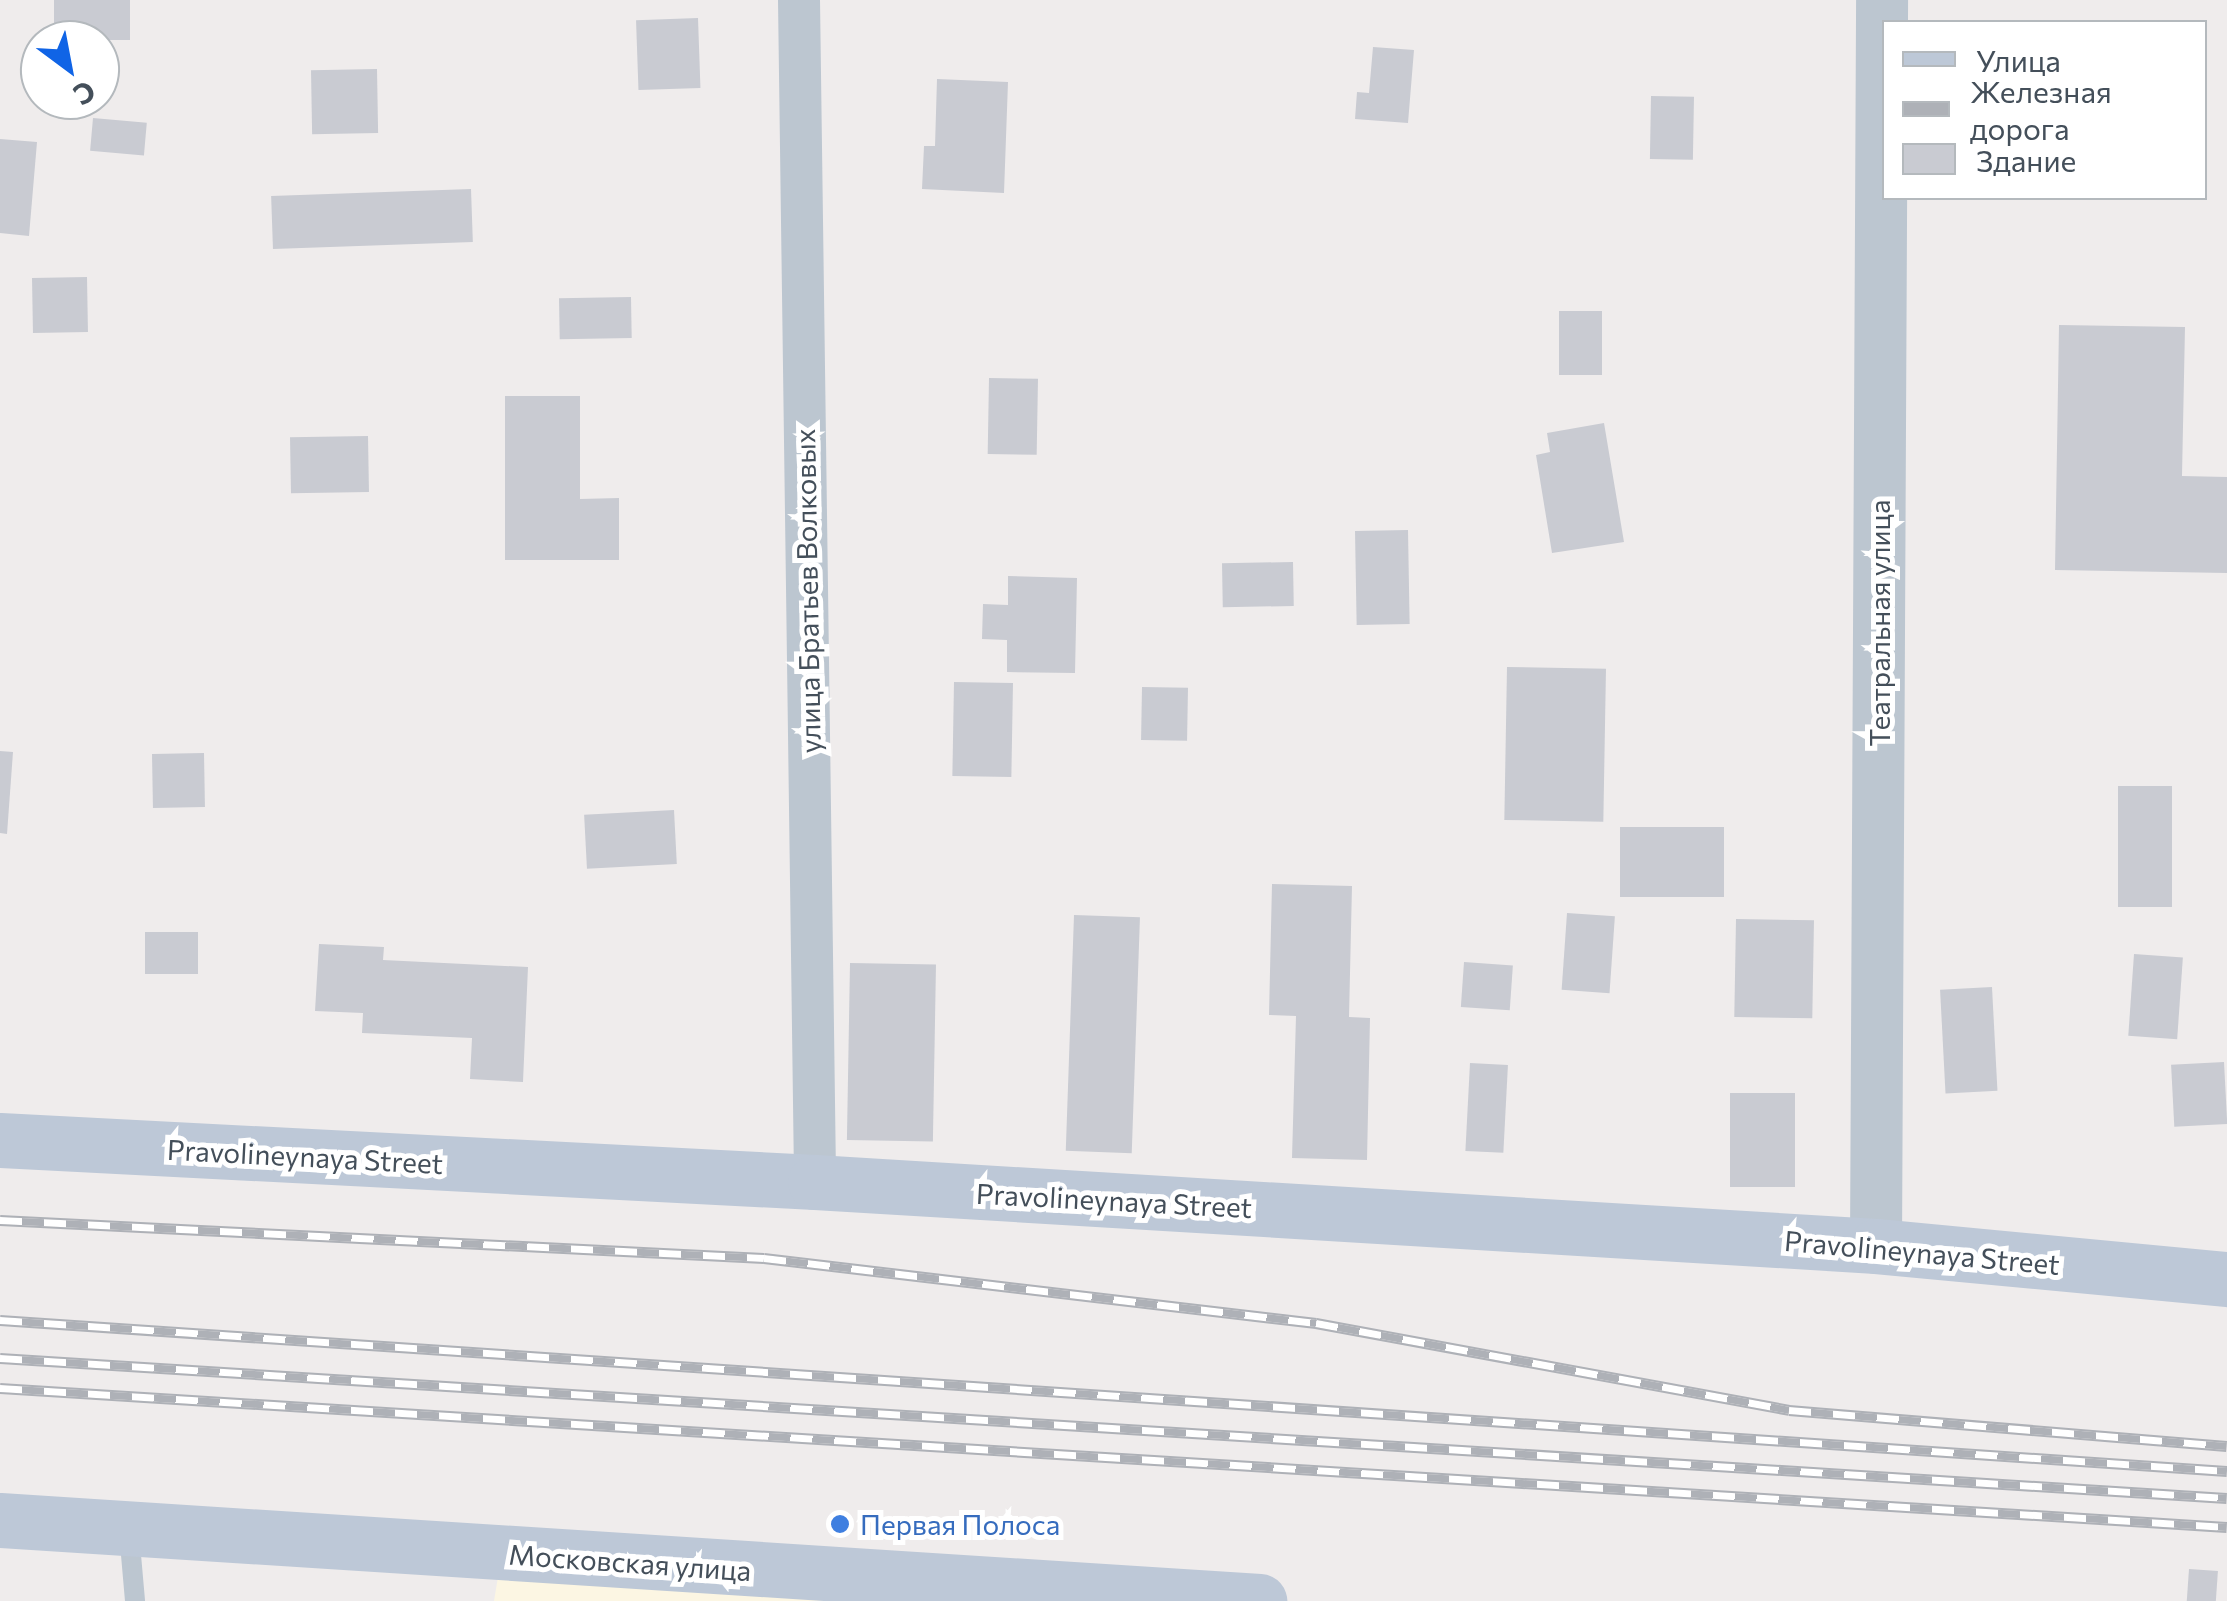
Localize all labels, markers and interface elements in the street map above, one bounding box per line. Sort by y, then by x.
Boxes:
north arrow [20,20,120,120]
legend [1882,20,2207,200]
text: Улица [1976,41,2061,78]
text: Железная дорога [1970,72,2112,146]
text: С [68,74,102,113]
text: Здание [1976,141,2076,178]
street label: улица Братьев Волковых [787,428,827,754]
street label: Театральная улица [1862,500,1896,746]
street label: Pravolineynaya Street [166,1132,444,1180]
street label: Pravolineynaya Street [975,1176,1253,1224]
street label: Pravolineynaya Street [1783,1223,2061,1281]
place label: Первая Полоса [860,1507,1060,1541]
marker: Первая Полоса [829,1513,851,1535]
street label: Московская улица [508,1537,752,1587]

